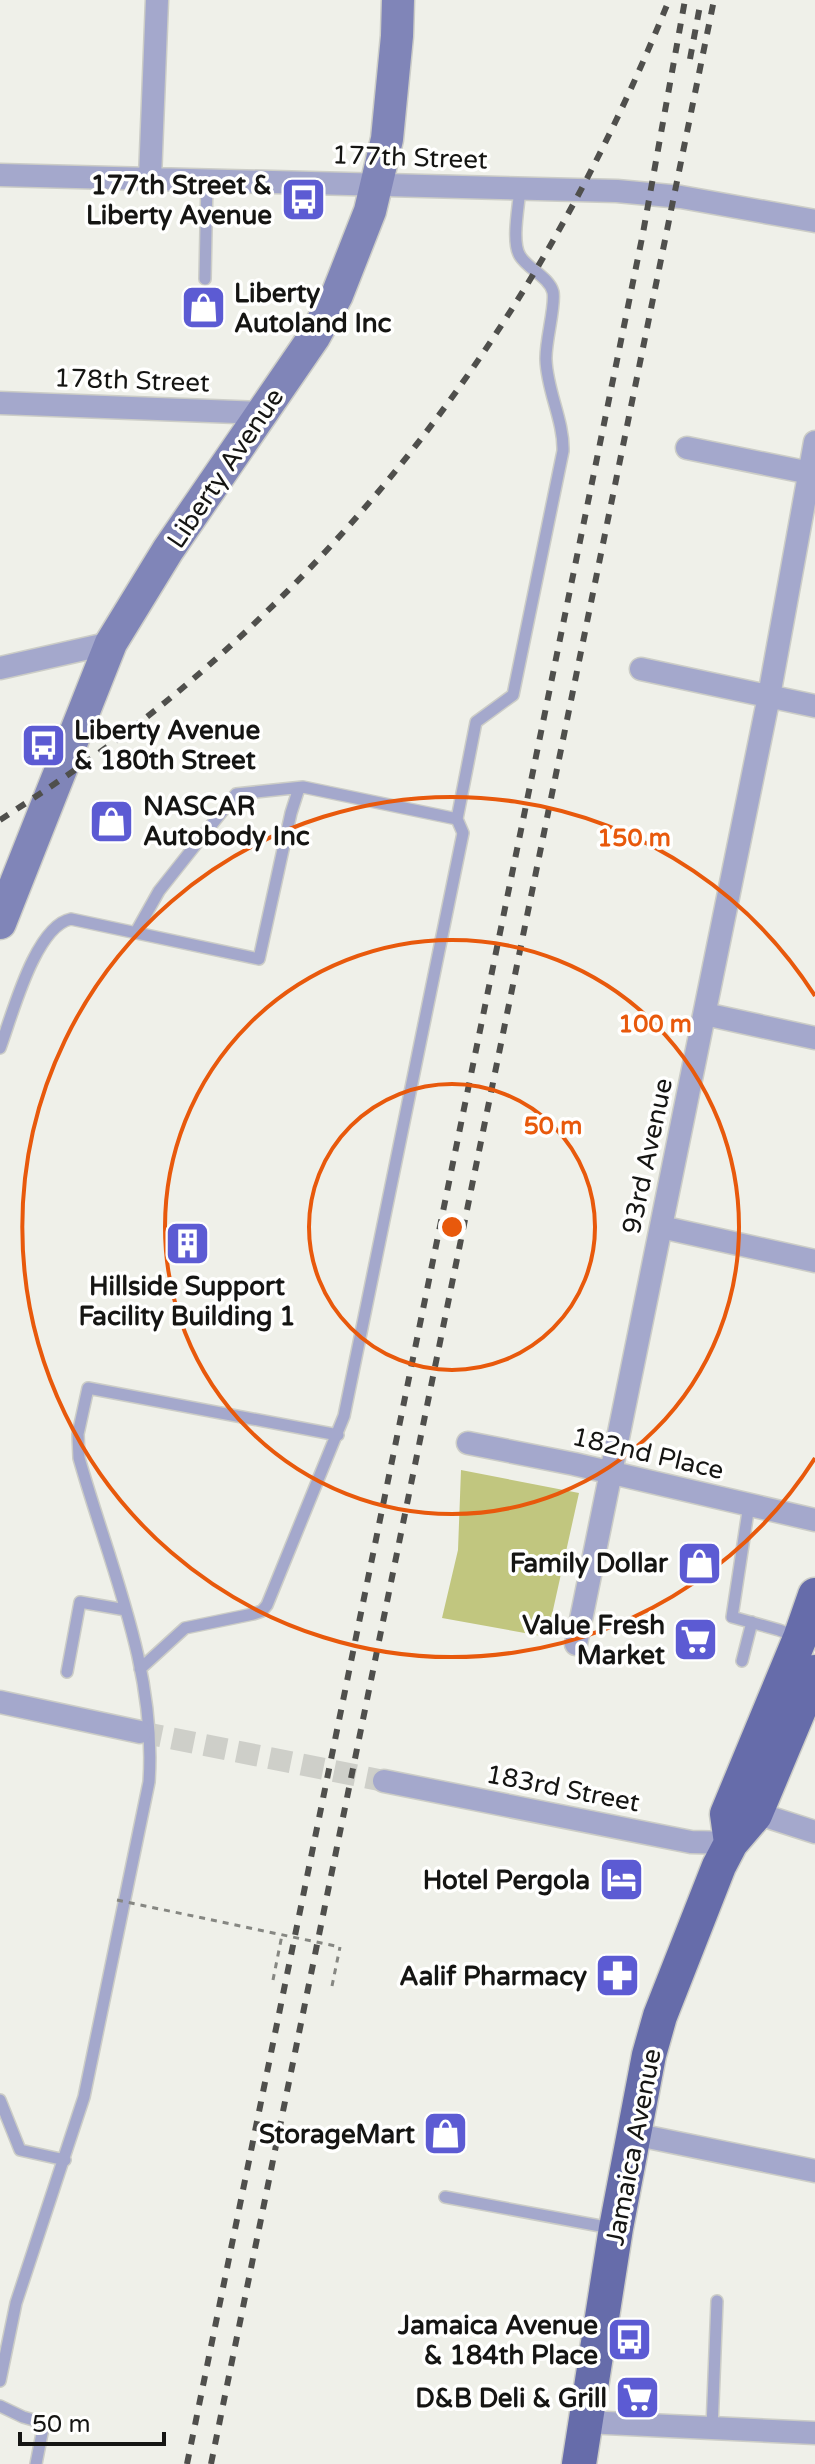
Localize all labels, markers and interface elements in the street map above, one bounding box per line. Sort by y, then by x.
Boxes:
street label: 177th Street [332,139,488,176]
place label: 177th Street & Liberty Avenue [86,170,272,231]
bus stop icon: 177th Street & Liberty Avenue [279,176,327,224]
place label: Liberty Autoland Inc [234,278,391,339]
shop icon: Liberty Autoland Inc [179,284,227,332]
street label: 178th Street [54,362,210,399]
street label: Liberty Avenue [161,382,290,554]
place label: Liberty Avenue & 180th Street [74,715,260,776]
bus stop icon: Liberty Avenue & 180th Street [19,721,67,769]
place label: NASCAR Autobody Inc [143,791,310,852]
shop icon: NASCAR Autobody Inc [88,797,136,845]
text: 150 m [597,824,671,853]
text: 100 m [618,1010,692,1039]
street label: 93rd Avenue [616,1075,679,1237]
text: 50 m [524,1112,582,1141]
centre of rings [438,1213,466,1241]
building icon: Hillside Support Facility Building 1 [163,1219,211,1267]
place label: Hillside Support Facility Building 1 [78,1271,296,1332]
street label: 182nd Place [569,1421,727,1486]
shop icon: Family Dollar [675,1539,723,1587]
place label: Family Dollar [510,1548,669,1579]
place label: Value Fresh Market [522,1610,665,1671]
supermarket icon: Value Fresh Market [672,1616,720,1664]
street label: 183rd Street [483,1758,643,1819]
hotel icon: Hotel Pergola [597,1856,645,1904]
place label: Hotel Pergola [423,1865,590,1896]
pharmacy icon: Aalif Pharmacy [594,1952,642,2000]
place label: Aalif Pharmacy [399,1961,587,1992]
street label: Jamaica Avenue [599,2046,668,2248]
shop icon: StorageMart [422,2110,470,2158]
place label: StorageMart [259,2119,415,2150]
place label: Jamaica Avenue & 184th Place [397,2310,598,2371]
bus stop icon: Jamaica Avenue & 184th Place [605,2316,653,2364]
supermarket icon: D&B Deli & Grill [614,2374,662,2422]
place label: D&B Deli & Grill [415,2383,607,2414]
scale bar [20,2396,164,2446]
text: 50 m [32,2410,90,2439]

